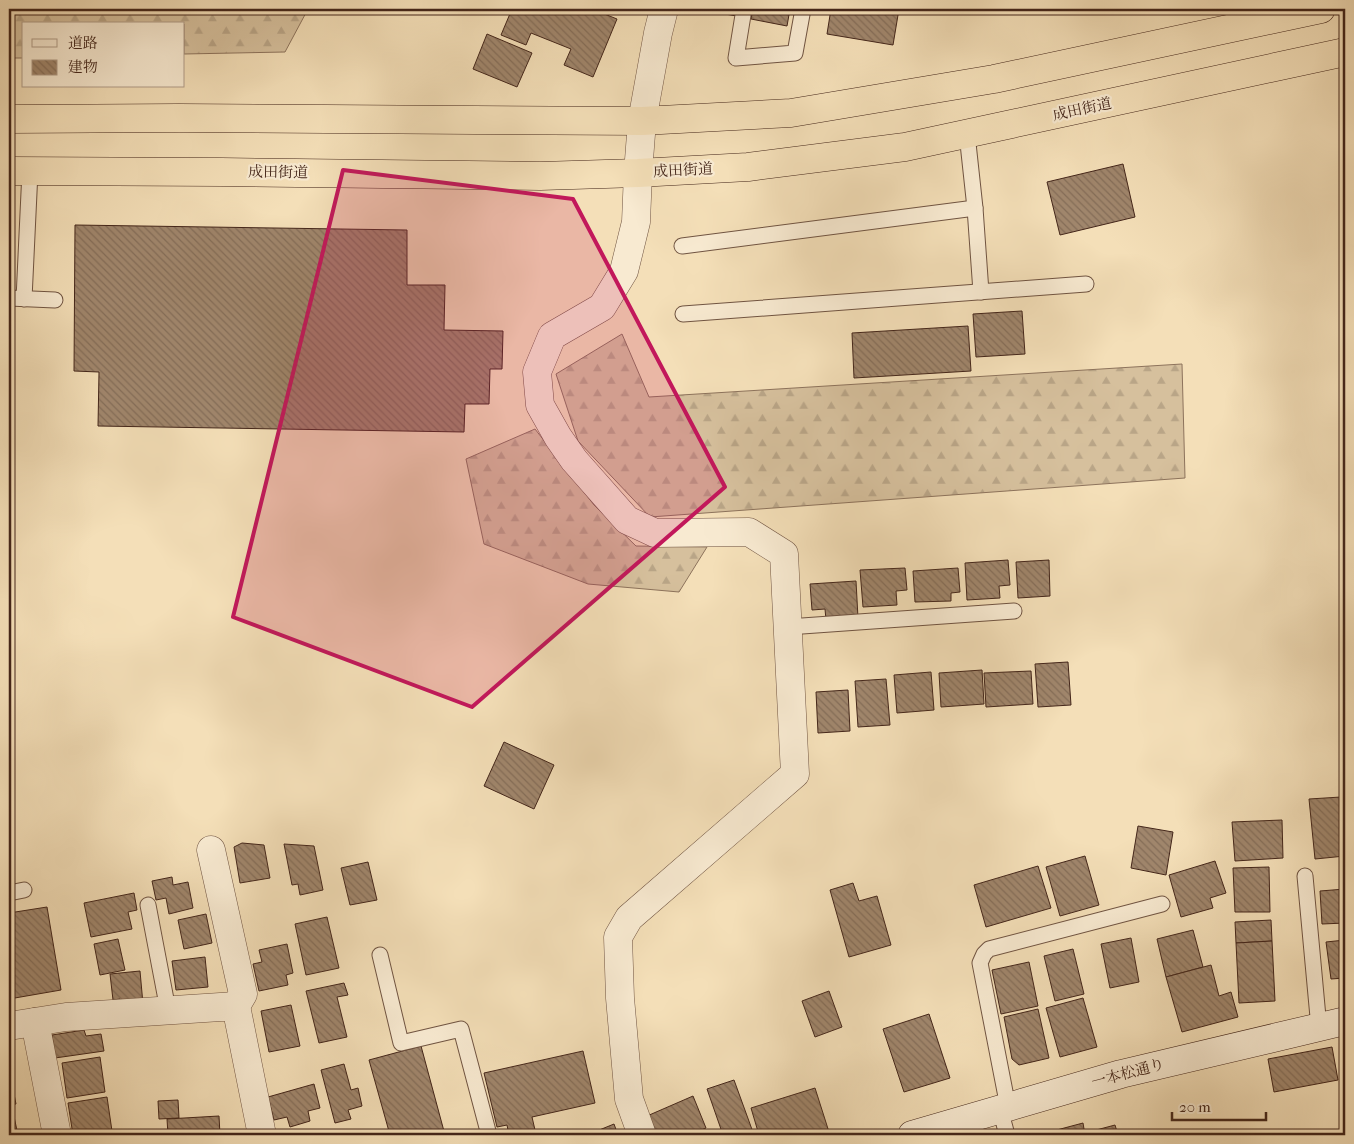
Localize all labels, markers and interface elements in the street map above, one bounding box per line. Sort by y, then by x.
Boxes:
legend [22,22,185,88]
text: 道路 [68,34,98,52]
text: 建物 [68,58,98,76]
street label: 成田街道 [1051,94,1113,124]
street label: 成田街道 [653,159,713,181]
street label: 成田街道 [248,162,308,182]
street label: 一本松通り [1089,1055,1167,1091]
scale bar [1172,1089,1265,1121]
text: 20 m [1179,1098,1211,1116]

